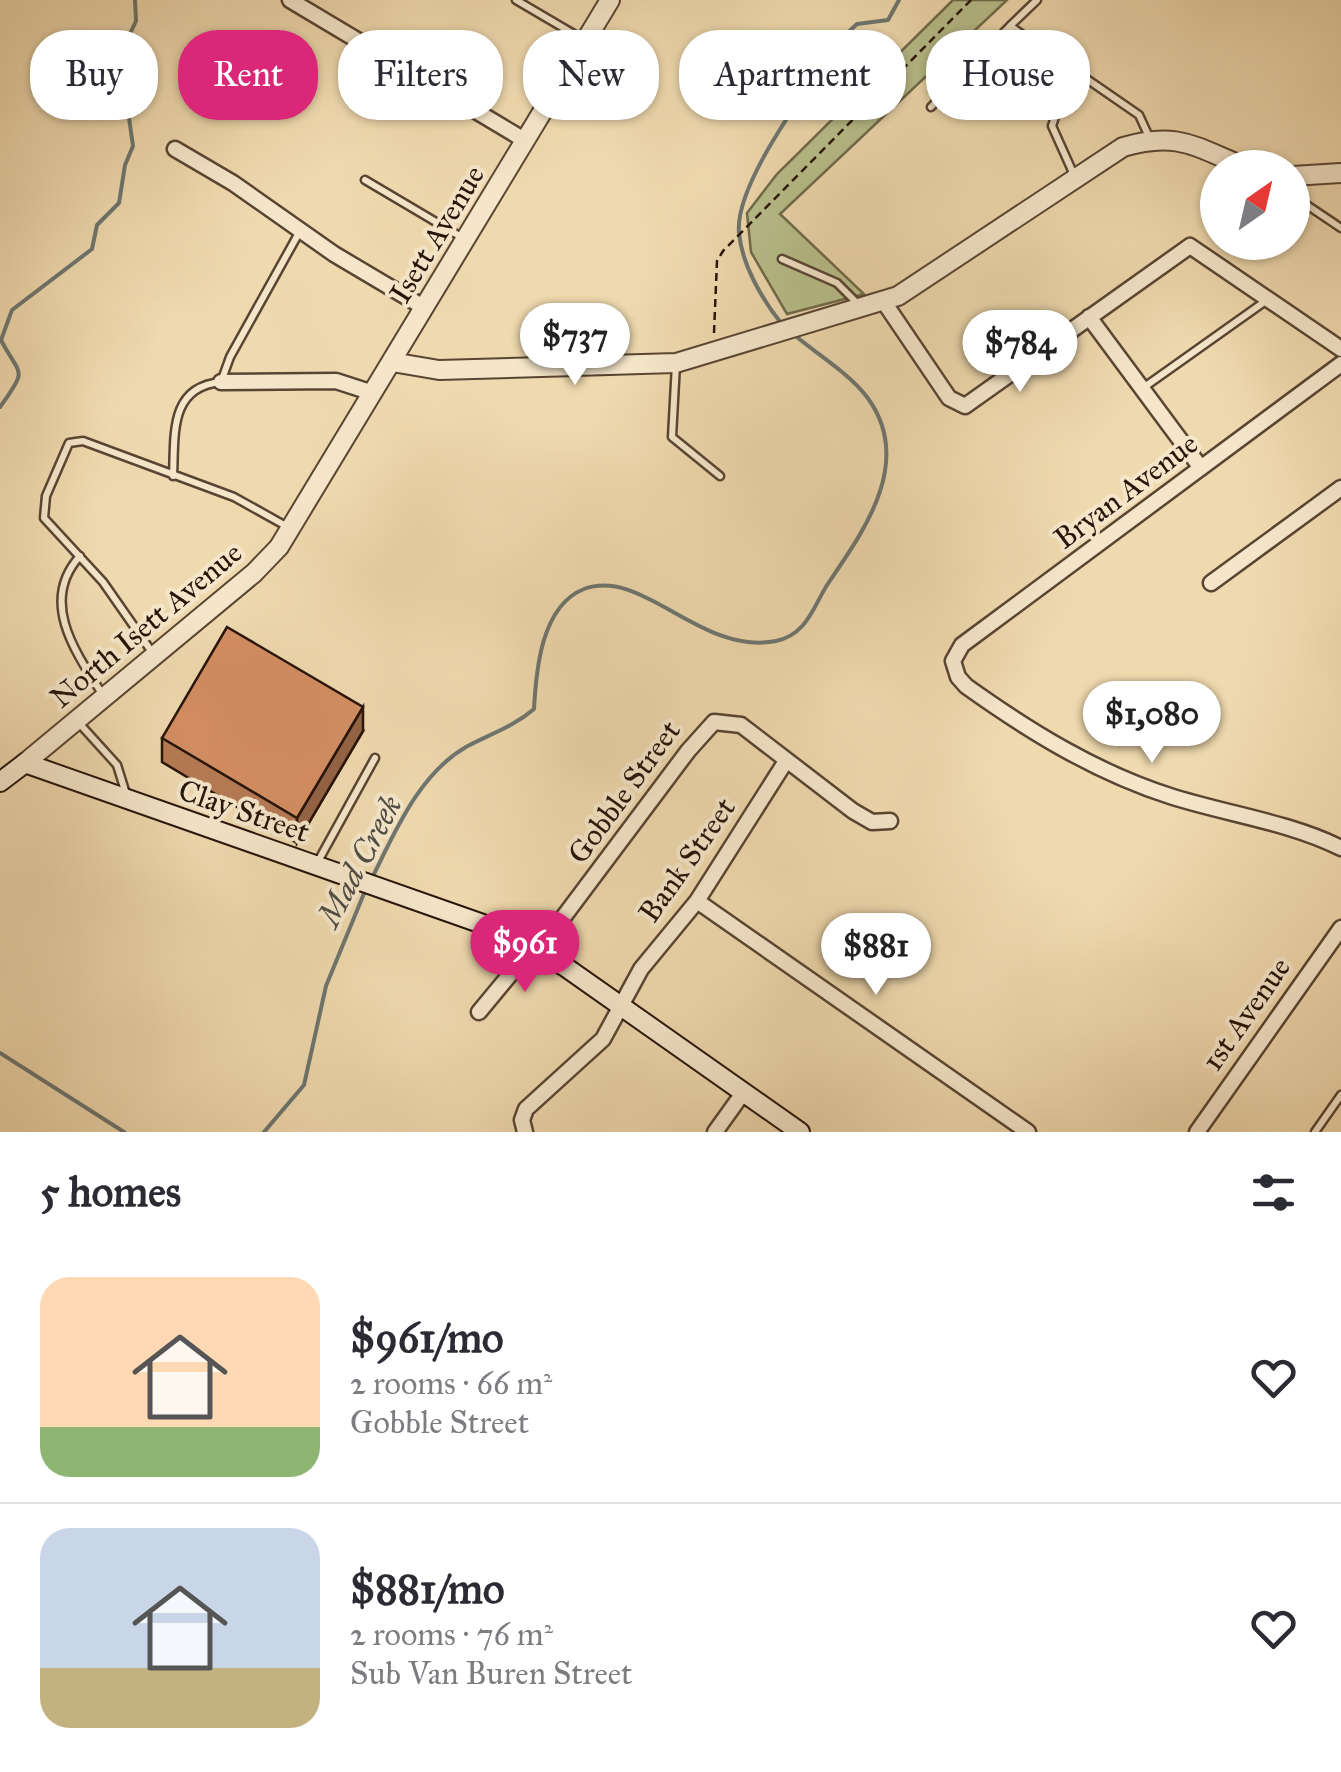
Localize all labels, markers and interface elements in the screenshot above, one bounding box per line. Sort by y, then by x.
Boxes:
chip: Buy [30,30,158,120]
chip: Rent [178,30,318,120]
chip: Filters [338,30,503,120]
chip: New [523,30,659,120]
chip: Apartment [679,30,906,120]
chip: House [926,30,1090,120]
north arrow [1200,150,1310,260]
map controls [1200,150,1310,260]
street label: Isett Avenue [382,159,492,309]
pin: $737 [516,303,634,388]
pin: $784 [961,310,1079,395]
text: $737 [542,316,608,355]
text: $784 [984,323,1056,362]
street label: Bryan Avenue [1047,425,1205,557]
street label: North Isett Avenue [43,534,249,716]
pin: $1,080 [1071,681,1233,766]
text: $1,080 [1105,694,1199,733]
street label: Gobble Street [560,713,688,870]
street label: Clay Street [174,772,314,850]
water label: Mad Creek [308,789,411,936]
street label: Bank Street [631,791,743,929]
pin: $961 [466,910,584,995]
pin: $881 [817,913,935,998]
text: $961 [492,923,558,962]
text: $881 [843,926,909,965]
street label: 1st Avenue [1194,950,1298,1078]
icon: filters [1246,1165,1301,1220]
text: 5 homes [40,1166,181,1218]
text: $961/mo [350,1312,504,1364]
icon: home [120,1317,240,1437]
icon: heart [1246,1350,1301,1405]
text: 2 rooms · 66 m² [350,1364,552,1403]
text: Gobble Street [350,1403,529,1442]
text: $881/mo [350,1563,504,1615]
icon: home [120,1568,240,1688]
icon: heart [1246,1601,1301,1656]
text: 2 rooms · 76 m² [350,1615,553,1654]
text: Sub Van Buren Street [350,1654,632,1693]

